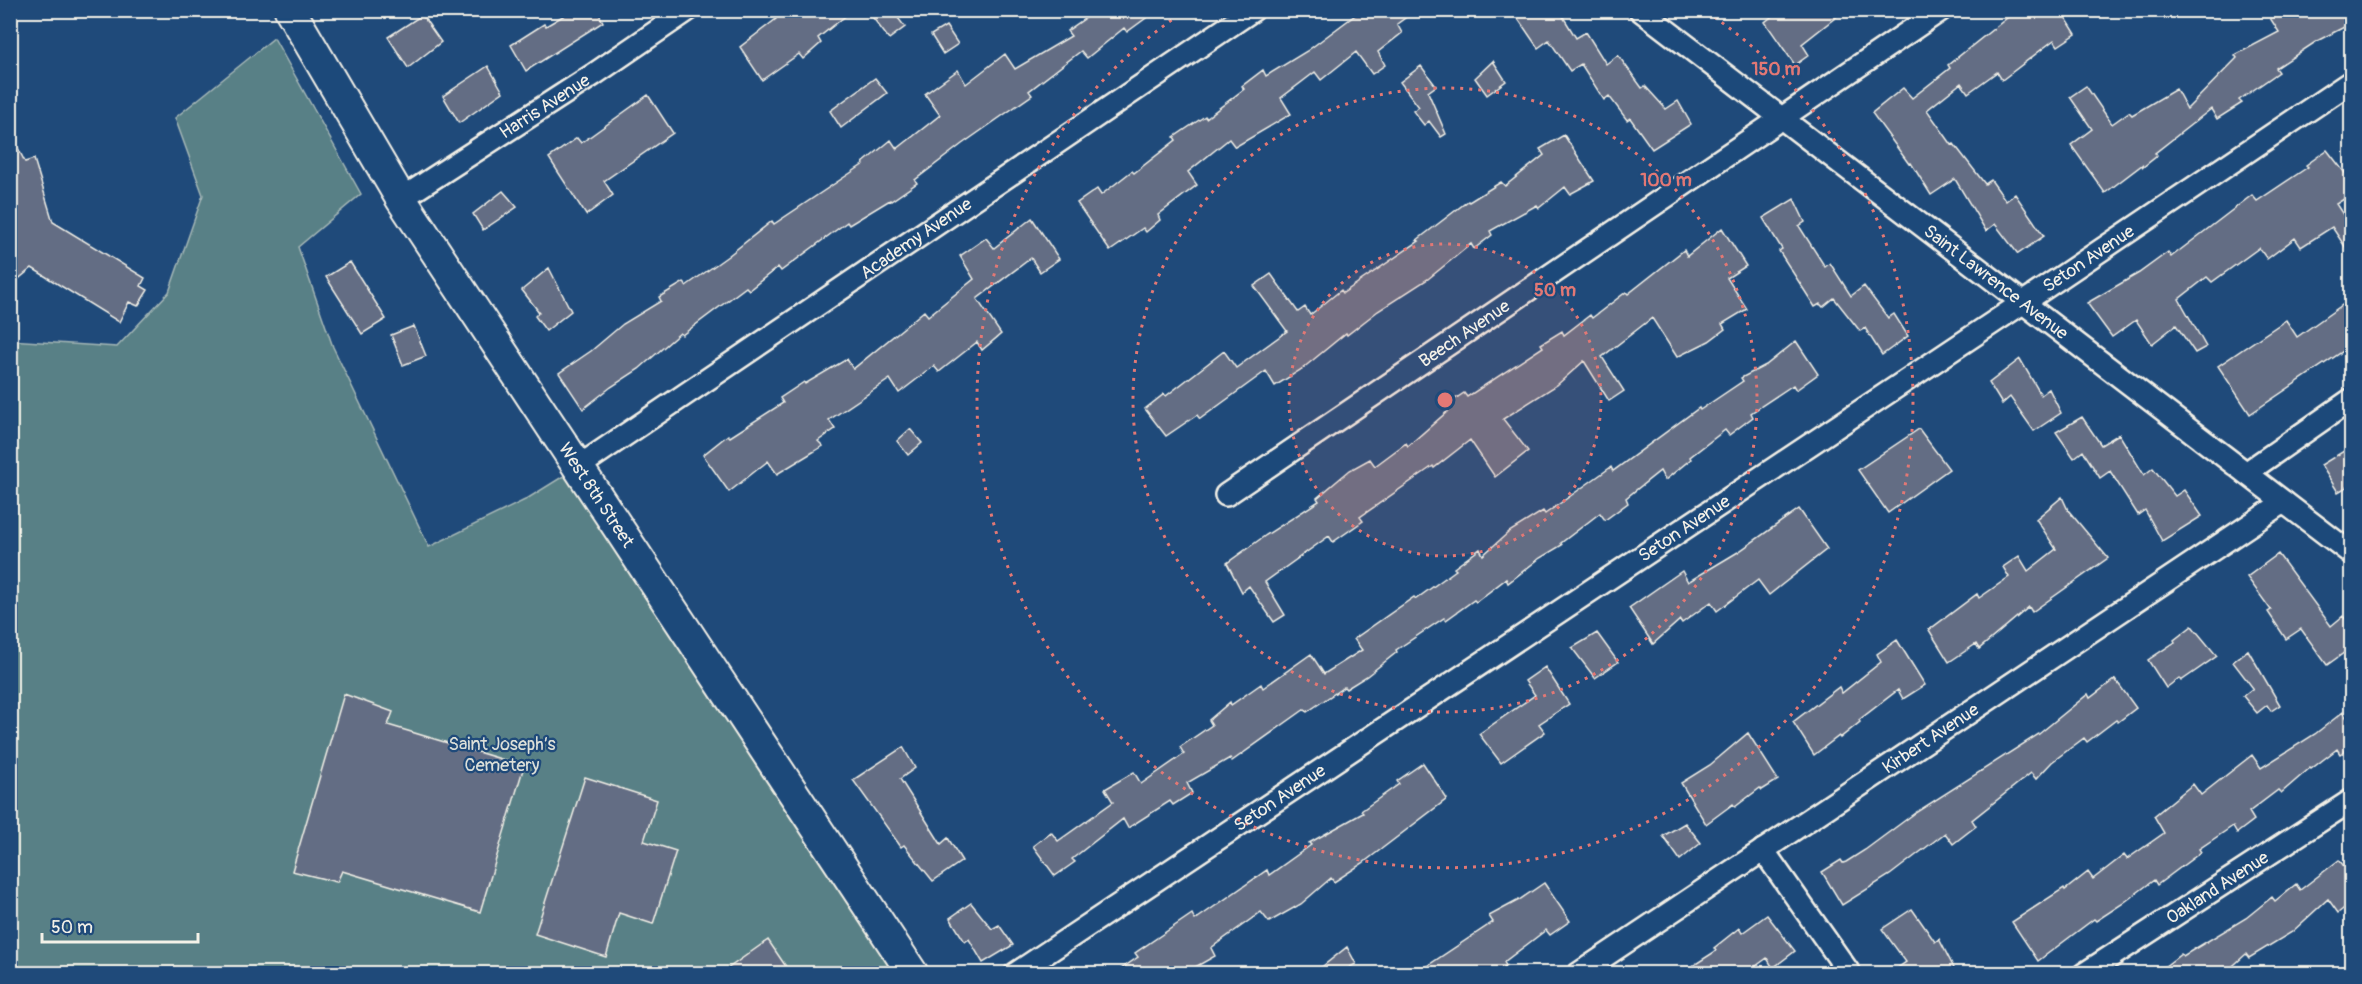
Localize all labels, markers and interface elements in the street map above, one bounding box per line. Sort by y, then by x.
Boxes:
text: 150 m [1752,58,1801,81]
street label: Harris Avenue [495,69,595,144]
text: 100 m [1640,169,1692,192]
street label: Academy Avenue [856,193,976,285]
street label: Saint Lawrence Avenue [1919,220,2073,345]
street label: Seton Avenue [2038,220,2139,298]
text: 50 m [1534,279,1576,302]
street label: Beech Avenue [1415,295,1515,373]
centre of rings [1435,390,1455,410]
street label: West 8th Street [553,438,640,553]
street label: Seton Avenue [1634,490,1735,568]
street label: Kirbert Avenue [1878,698,1983,779]
park label: Saint Joseph’s Cemetery [449,733,555,777]
street label: Seton Avenue [1230,759,1330,837]
street label: Oakland Avenue [2162,846,2273,930]
scale bar [42,906,198,944]
text: 50 m [51,916,93,939]

